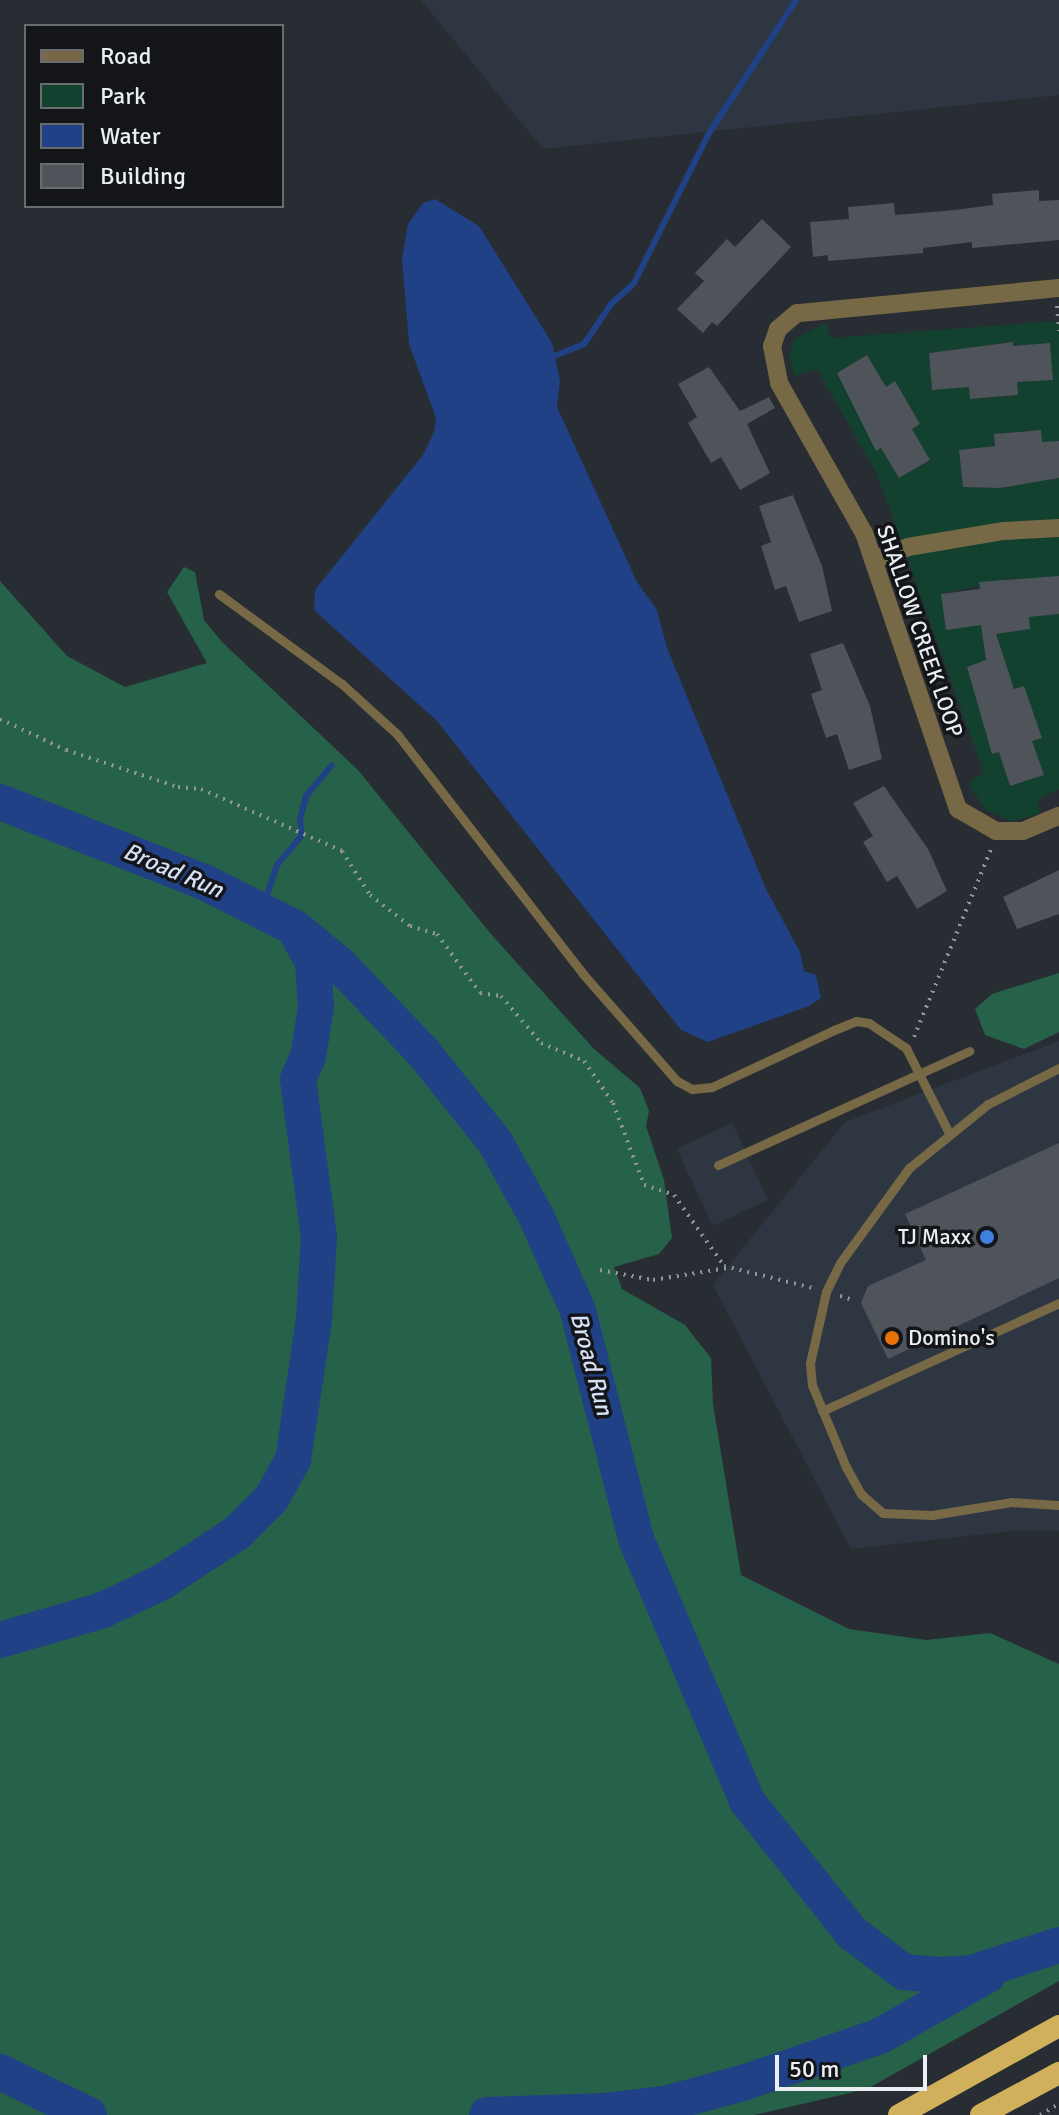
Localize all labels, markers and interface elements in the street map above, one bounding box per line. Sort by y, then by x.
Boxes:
legend [24,24,284,208]
text: Road [100,41,151,71]
text: Park [100,81,146,111]
text: Water [100,121,160,151]
text: Building [100,161,186,191]
street label: SHALLOW CREEK LOOP [871,522,969,740]
water label: Broad Run [119,837,227,905]
place label: TJ Maxx [898,1224,971,1250]
marker: TJ Maxx [978,1228,996,1246]
water label: Broad Run [563,1309,619,1419]
place label: Domino's [908,1325,995,1351]
marker: Domino's [883,1329,901,1347]
scale bar [779,2039,931,2089]
text: 50 m [789,2054,839,2084]

